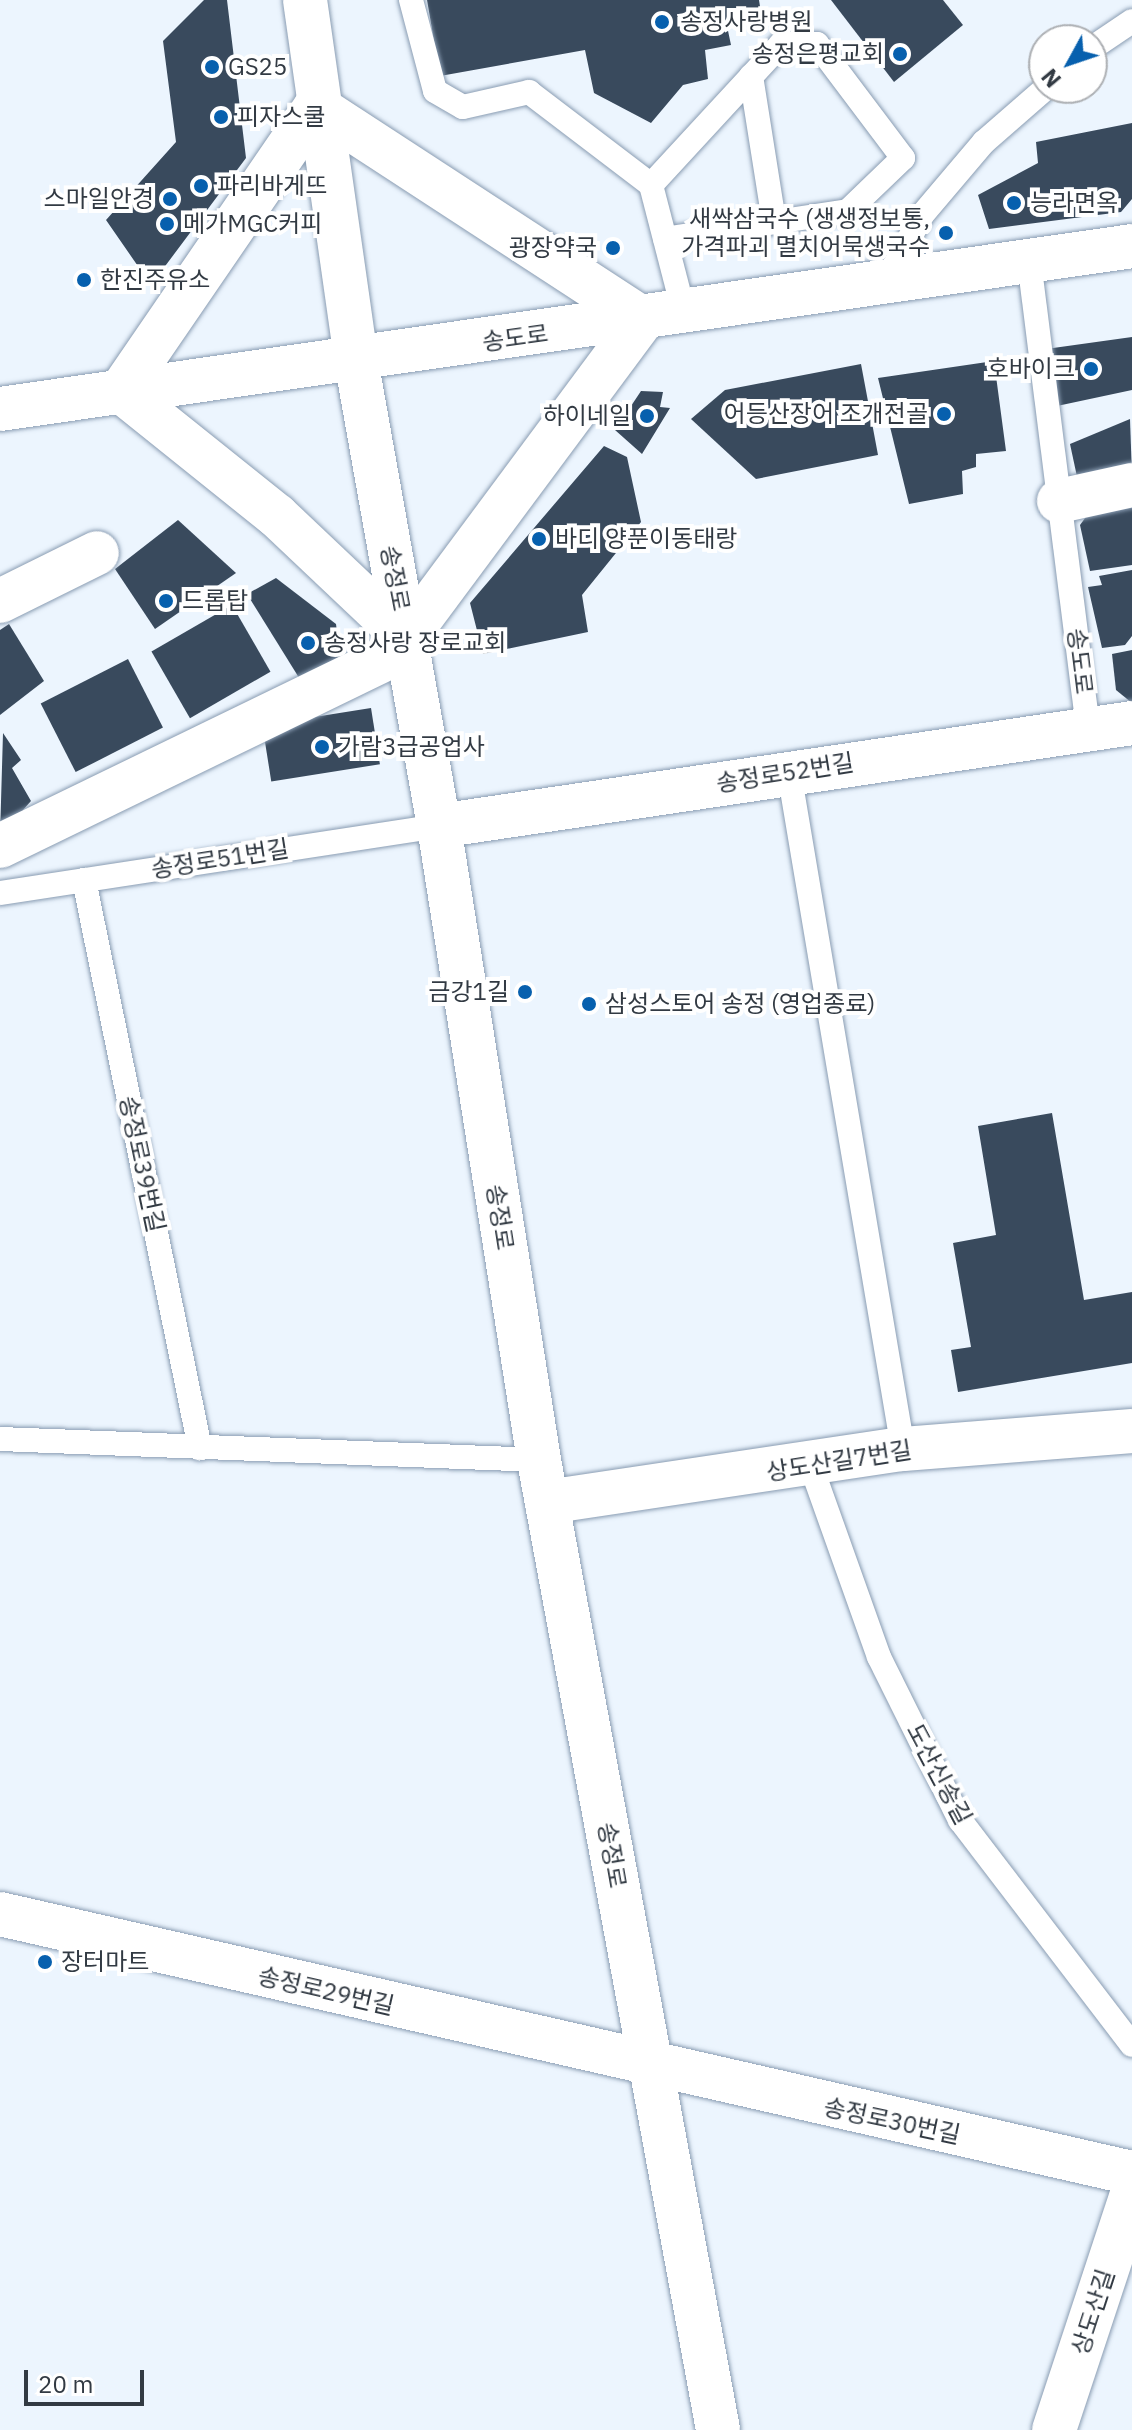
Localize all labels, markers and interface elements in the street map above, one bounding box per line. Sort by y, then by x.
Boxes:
place label: 송정사랑병원 [680,8,812,36]
marker: 송정사랑병원 [651,11,673,33]
north arrow [1028,24,1108,104]
place label: 송정은평교회 [752,40,884,68]
marker: 송정은평교회 [891,45,909,63]
place label: GS25 [228,53,287,81]
marker: GS25 [203,58,221,76]
text: N [1035,63,1067,94]
place label: 피자스쿨 [237,103,325,131]
marker: 피자스쿨 [212,108,230,126]
place label: 파리바게뜨 [217,172,327,200]
marker: 파리바게뜨 [192,177,210,195]
place label: 스마일안경 [44,185,154,213]
place label: 능라면옥 [1030,189,1118,217]
marker: 스마일안경 [161,190,179,208]
marker: 능라면옥 [1005,194,1023,212]
place label: 새싹삼국수 (생생정보통, 가격파괴 멸치어묵생국수 [681,205,930,261]
place label: 메가MGC커피 [183,210,322,238]
marker: 메가MGC커피 [158,215,176,233]
marker: 새싹삼국수 (생생정보통, 가격파괴 멸치어묵생국수 [937,224,955,242]
place label: 광장약국 [509,234,597,262]
marker: 광장약국 [604,239,622,257]
place label: 한진주유소 [100,266,210,294]
marker: 한진주유소 [75,271,93,289]
street label: 송도로 [480,319,550,357]
place label: 호바이크 [987,355,1075,383]
marker: 호바이크 [1082,360,1100,378]
place label: 어등산장어 조개전골 [724,400,928,428]
place label: 하이네일 [543,402,631,430]
marker: 어등산장어 조개전골 [935,405,953,423]
marker: 하이네일 [638,407,656,425]
place label: 바디 양푼이동태랑 [555,525,737,553]
marker: 바디 양푼이동태랑 [530,530,548,548]
street label: 송정로 [375,543,415,613]
place label: 드롭탑 [182,587,248,615]
marker: 드롭탑 [157,592,175,610]
street label: 송도로 [1062,626,1098,696]
place label: 송정사랑 장로교회 [324,629,506,657]
marker: 송정사랑 장로교회 [299,634,317,652]
place label: 가람3급공업사 [338,733,485,761]
marker: 가람3급공업사 [313,738,331,756]
street label: 송정로52번길 [714,748,856,798]
street label: 송정로51번길 [149,834,291,884]
place label: 금강1길 [428,978,509,1006]
marker: 금강1길 [516,983,534,1001]
place label: 삼성스토어 송정 (영업종료) [605,990,875,1018]
marker: 삼성스토어 송정 (영업종료) [580,995,598,1013]
street label: 송정로39번길 [113,1093,171,1235]
street label: 송정로 [481,1182,519,1252]
street label: 상도산길7번길 [764,1435,914,1487]
street label: 도산신송길 [900,1719,978,1829]
street label: 송정로 [592,1820,632,1890]
place label: 장터마트 [61,1948,149,1976]
marker: 장터마트 [36,1953,54,1971]
street label: 송정로29번길 [255,1961,397,2021]
street label: 송정로30번길 [821,2092,963,2150]
street label: 상도산길 [1066,2266,1120,2358]
scale bar [28,2354,148,2404]
text: 20 m [38,2368,93,2400]

